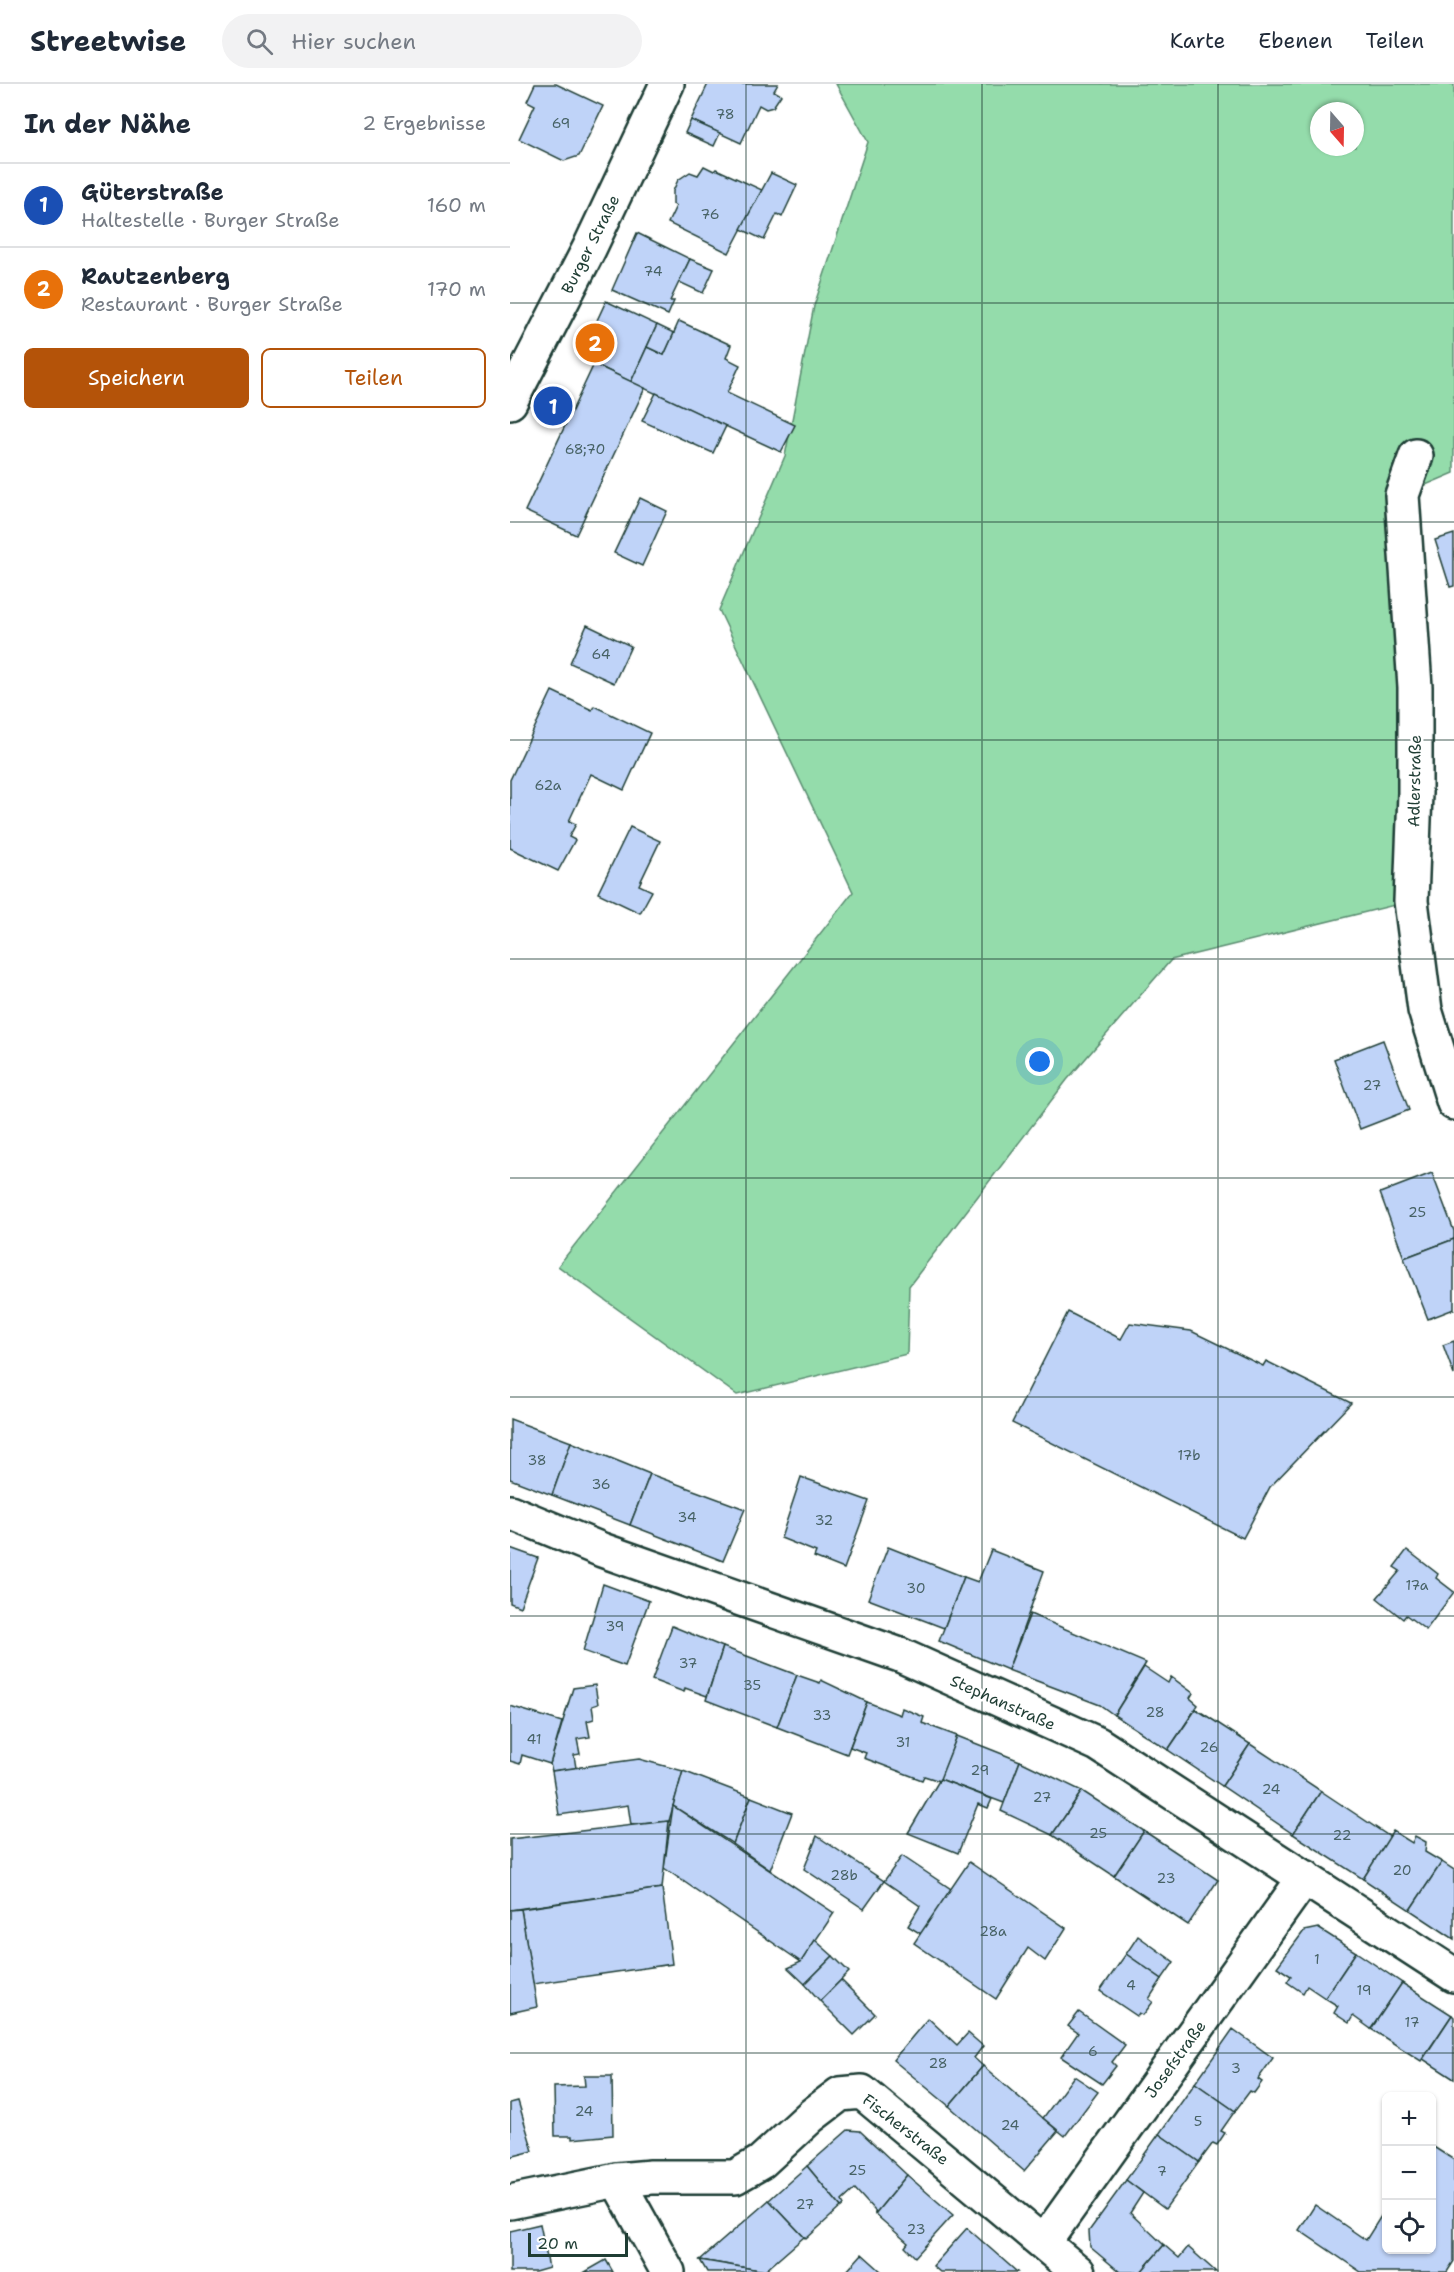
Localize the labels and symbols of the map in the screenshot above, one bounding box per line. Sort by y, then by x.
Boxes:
north arrow [1310,102,1364,156]
house number: 78 [715,105,735,123]
house number: 69 [552,114,570,132]
street label: Burger Straße [556,191,624,297]
house number: 76 [700,205,720,223]
house number: 74 [644,262,663,280]
pin: 2 [576,320,614,366]
pin: 1 [534,384,573,428]
house number: 68;70 [565,440,605,458]
house number: 64 [591,645,611,663]
street label: Adlerstraße [1403,735,1426,827]
house number: 62a [535,776,562,794]
your location [1025,1047,1054,1076]
house number: 27 [1363,1076,1381,1094]
house number: 25 [1408,1203,1426,1221]
house number: 17b [1177,1446,1201,1464]
house number: 38 [527,1451,547,1469]
house number: 36 [591,1475,611,1493]
house number: 34 [677,1508,697,1526]
house number: 32 [815,1511,833,1529]
house number: 17a [1406,1576,1429,1594]
house number: 30 [906,1579,926,1597]
house number: 39 [606,1617,624,1635]
house number: 37 [679,1654,697,1672]
street label: Stephanstraße [947,1670,1059,1735]
house number: 35 [743,1676,761,1694]
house number: 28 [1145,1703,1165,1721]
house number: 33 [813,1706,831,1724]
house number: 41 [527,1730,541,1748]
house number: 31 [896,1733,910,1751]
house number: 26 [1200,1738,1219,1756]
house number: 29 [971,1761,989,1779]
house number: 24 [1262,1780,1281,1798]
house number: 27 [1033,1788,1051,1806]
house number: 25 [1089,1824,1107,1842]
house number: 22 [1333,1826,1351,1844]
house number: 20 [1392,1861,1412,1879]
house number: 28b [830,1866,858,1884]
house number: 23 [1157,1869,1175,1887]
house number: 28a [979,1922,1007,1940]
house number: 1 [1314,1950,1320,1968]
house number: 4 [1126,1976,1136,1994]
house number: 19 [1356,1981,1372,1999]
house number: 17 [1405,2013,1419,2031]
street label: Josefstraße [1140,2016,1211,2102]
house number: 6 [1088,2042,1098,2060]
house number: 28 [928,2054,948,2072]
house number: 3 [1231,2059,1241,2077]
street label: Fischerstraße [858,2089,953,2170]
house number: 24 [575,2102,594,2120]
house number: 5 [1194,2112,1202,2130]
house number: 24 [1001,2116,1020,2134]
house number: 25 [848,2161,866,2179]
house number: 7 [1157,2162,1167,2180]
house number: 27 [796,2195,814,2213]
house number: 23 [907,2220,925,2238]
scale bar [528,2230,628,2258]

